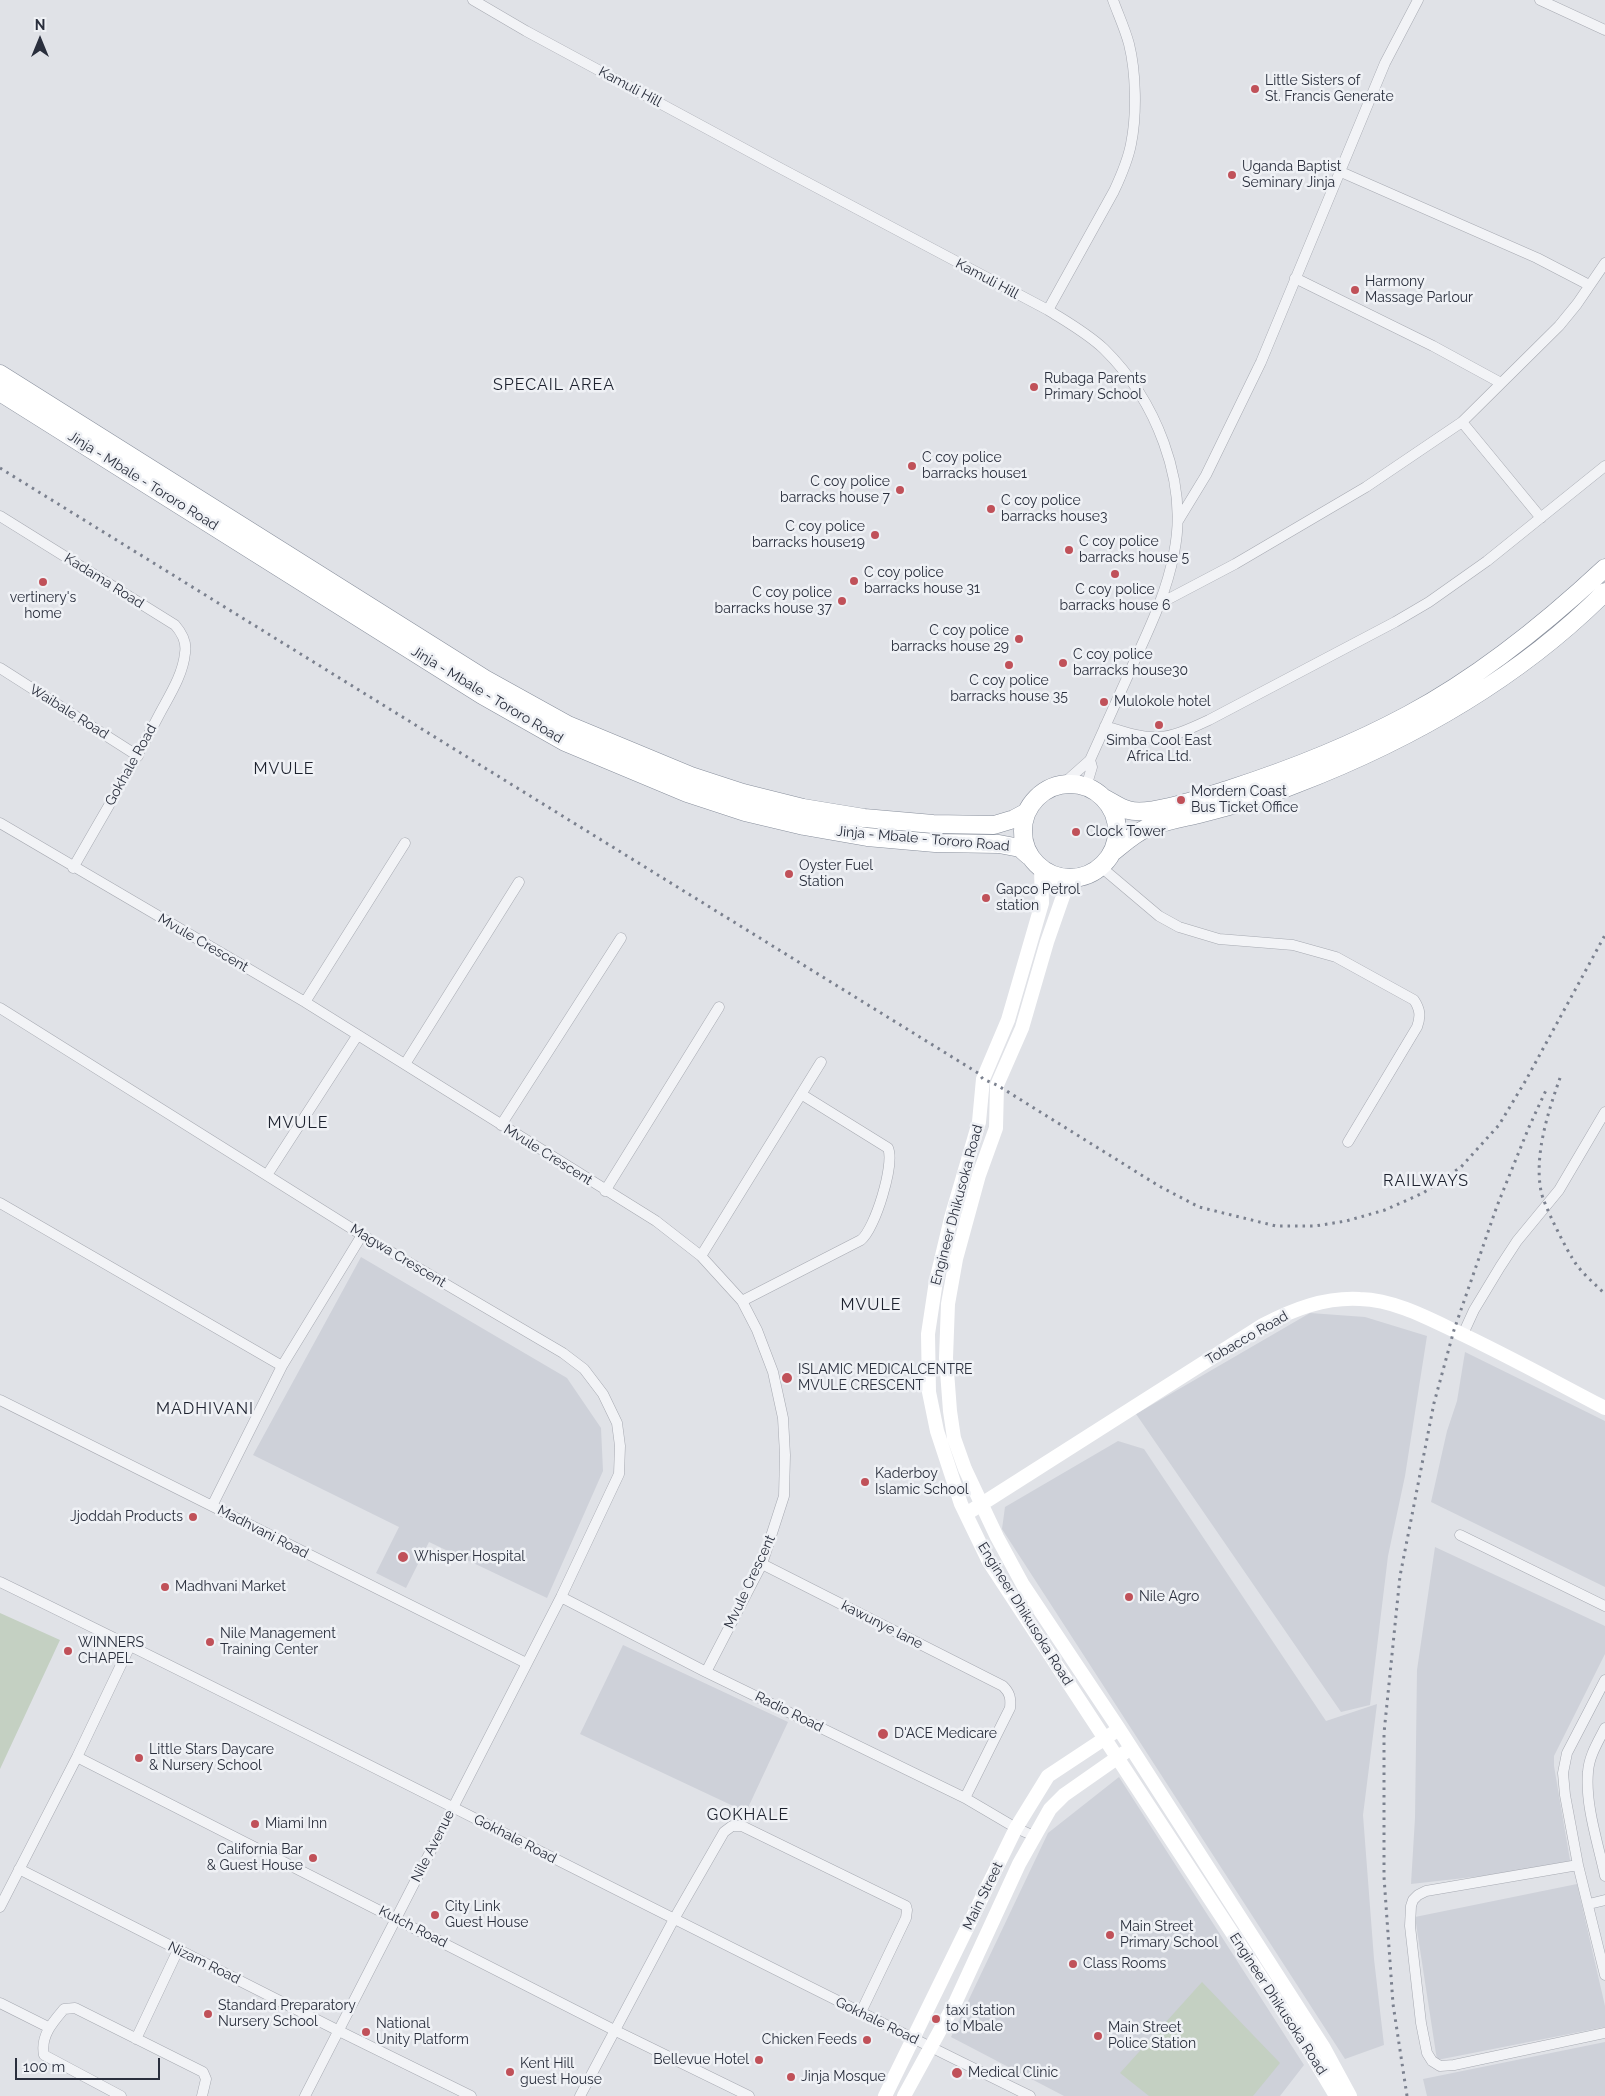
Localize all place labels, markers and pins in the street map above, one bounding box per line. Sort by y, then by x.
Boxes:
place label: Little Sisters of St. Francis Generate [1265,73,1394,105]
marker: Little Sisters of St. Francis Generate [1249,83,1261,95]
place label: Uganda Baptist Seminary Jinja [1242,159,1341,192]
marker: Uganda Baptist Seminary Jinja [1226,169,1238,181]
place label: Harmony Massage Parlour [1365,274,1473,306]
marker: Harmony Massage Parlour [1349,284,1361,296]
place label: Rubaga Parents Primary School [1044,371,1146,404]
marker: Rubaga Parents Primary School [1028,381,1040,393]
place label: C coy police barracks house1 [922,450,1027,482]
marker: C coy police barracks house1 [906,460,918,472]
place label: C coy police barracks house 7 [780,474,890,507]
marker: C coy police barracks house 7 [894,484,906,496]
place label: C coy police barracks house3 [1001,493,1107,526]
marker: C coy police barracks house3 [985,503,997,515]
place label: C coy police barracks house19 [752,519,865,552]
marker: C coy police barracks house19 [869,529,881,541]
place label: C coy police barracks house 5 [1079,534,1189,566]
marker: C coy police barracks house 5 [1063,544,1075,556]
place label: C coy police barracks house 31 [864,565,980,598]
marker: C coy police barracks house 6 [1109,568,1121,580]
marker: C coy police barracks house 31 [848,575,860,587]
marker: vertinery's home [37,576,49,588]
place label: C coy police barracks house 6 [1060,582,1170,614]
place label: C coy police barracks house 37 [715,585,832,618]
place label: vertinery's home [10,590,76,622]
marker: C coy police barracks house 37 [836,595,848,607]
place label: C coy police barracks house 29 [891,623,1009,656]
marker: C coy police barracks house 29 [1013,633,1025,645]
place label: C coy police barracks house30 [1073,647,1188,680]
marker: C coy police barracks house30 [1057,657,1069,669]
marker: C coy police barracks house 35 [1003,659,1015,671]
place label: C coy police barracks house 35 [950,673,1068,706]
place label: Mulokole hotel [1114,694,1211,710]
marker: Mulokole hotel [1098,696,1110,708]
marker: Simba Cool East Africa Ltd. [1153,719,1165,731]
place label: Simba Cool East Africa Ltd. [1106,733,1212,766]
place label: Mordern Coast Bus Ticket Office [1191,784,1298,816]
marker: Mordern Coast Bus Ticket Office [1175,794,1187,806]
place label: Clock Tower [1086,824,1166,840]
marker: Clock Tower [1070,826,1082,838]
place label: Oyster Fuel Station [799,858,873,890]
marker: Oyster Fuel Station [783,868,795,880]
place label: Gapco Petrol station [996,882,1080,914]
marker: Gapco Petrol station [980,892,992,904]
place label: ISLAMIC MEDICALCENTRE MVULE CRESCENT [798,1362,973,1394]
marker: ISLAMIC MEDICALCENTRE MVULE CRESCENT [780,1371,794,1385]
place label: Kaderboy Islamic School [875,1466,969,1498]
marker: Kaderboy Islamic School [859,1476,871,1488]
place label: Jjoddah Products [70,1509,183,1525]
marker: Jjoddah Products [187,1511,199,1523]
place label: Whisper Hospital [414,1549,525,1565]
marker: Whisper Hospital [396,1550,410,1564]
place label: Madhvani Market [175,1579,286,1595]
marker: Madhvani Market [159,1581,171,1593]
place label: Nile Agro [1139,1589,1199,1605]
marker: Nile Agro [1123,1591,1135,1603]
place label: Nile Management Training Center [220,1626,336,1658]
place label: WINNERS CHAPEL [78,1635,144,1668]
marker: Nile Management Training Center [204,1636,216,1648]
marker: WINNERS CHAPEL [62,1645,74,1657]
place label: D'ACE Medicare [894,1726,997,1742]
marker: D'ACE Medicare [876,1727,890,1741]
place label: Little Stars Daycare & Nursery School [149,1742,274,1774]
marker: Little Stars Daycare & Nursery School [133,1752,145,1764]
place label: Miami Inn [265,1816,327,1832]
marker: Miami Inn [249,1818,261,1830]
place label: California Bar & Guest House [207,1842,303,1874]
marker: California Bar & Guest House [307,1852,319,1864]
place label: City Link Guest House [445,1899,528,1931]
marker: City Link Guest House [429,1909,441,1921]
place label: Main Street Primary School [1120,1919,1218,1951]
marker: Main Street Primary School [1104,1929,1116,1941]
place label: Class Rooms [1083,1956,1166,1972]
marker: Class Rooms [1067,1958,1079,1970]
place label: Standard Preparatory Nursery School [218,1998,356,2030]
place label: taxi station to Mbale [946,2003,1015,2035]
marker: Standard Preparatory Nursery School [202,2008,214,2020]
marker: taxi station to Mbale [930,2013,942,2025]
place label: National Unity Platform [376,2016,469,2048]
place label: Main Street Police Station [1108,2020,1196,2052]
marker: National Unity Platform [360,2026,372,2038]
marker: Main Street Police Station [1092,2030,1104,2042]
place label: Chicken Feeds [762,2032,857,2048]
marker: Chicken Feeds [861,2034,873,2046]
place label: Bellevue Hotel [653,2052,749,2068]
marker: Bellevue Hotel [753,2054,765,2066]
place label: Kent Hill guest House [520,2056,602,2088]
place label: Medical Clinic [968,2065,1058,2081]
marker: Kent Hill guest House [504,2066,516,2078]
marker: Medical Clinic [950,2066,964,2080]
place label: Jinja Mosque [801,2069,886,2085]
marker: Jinja Mosque [785,2071,797,2083]

